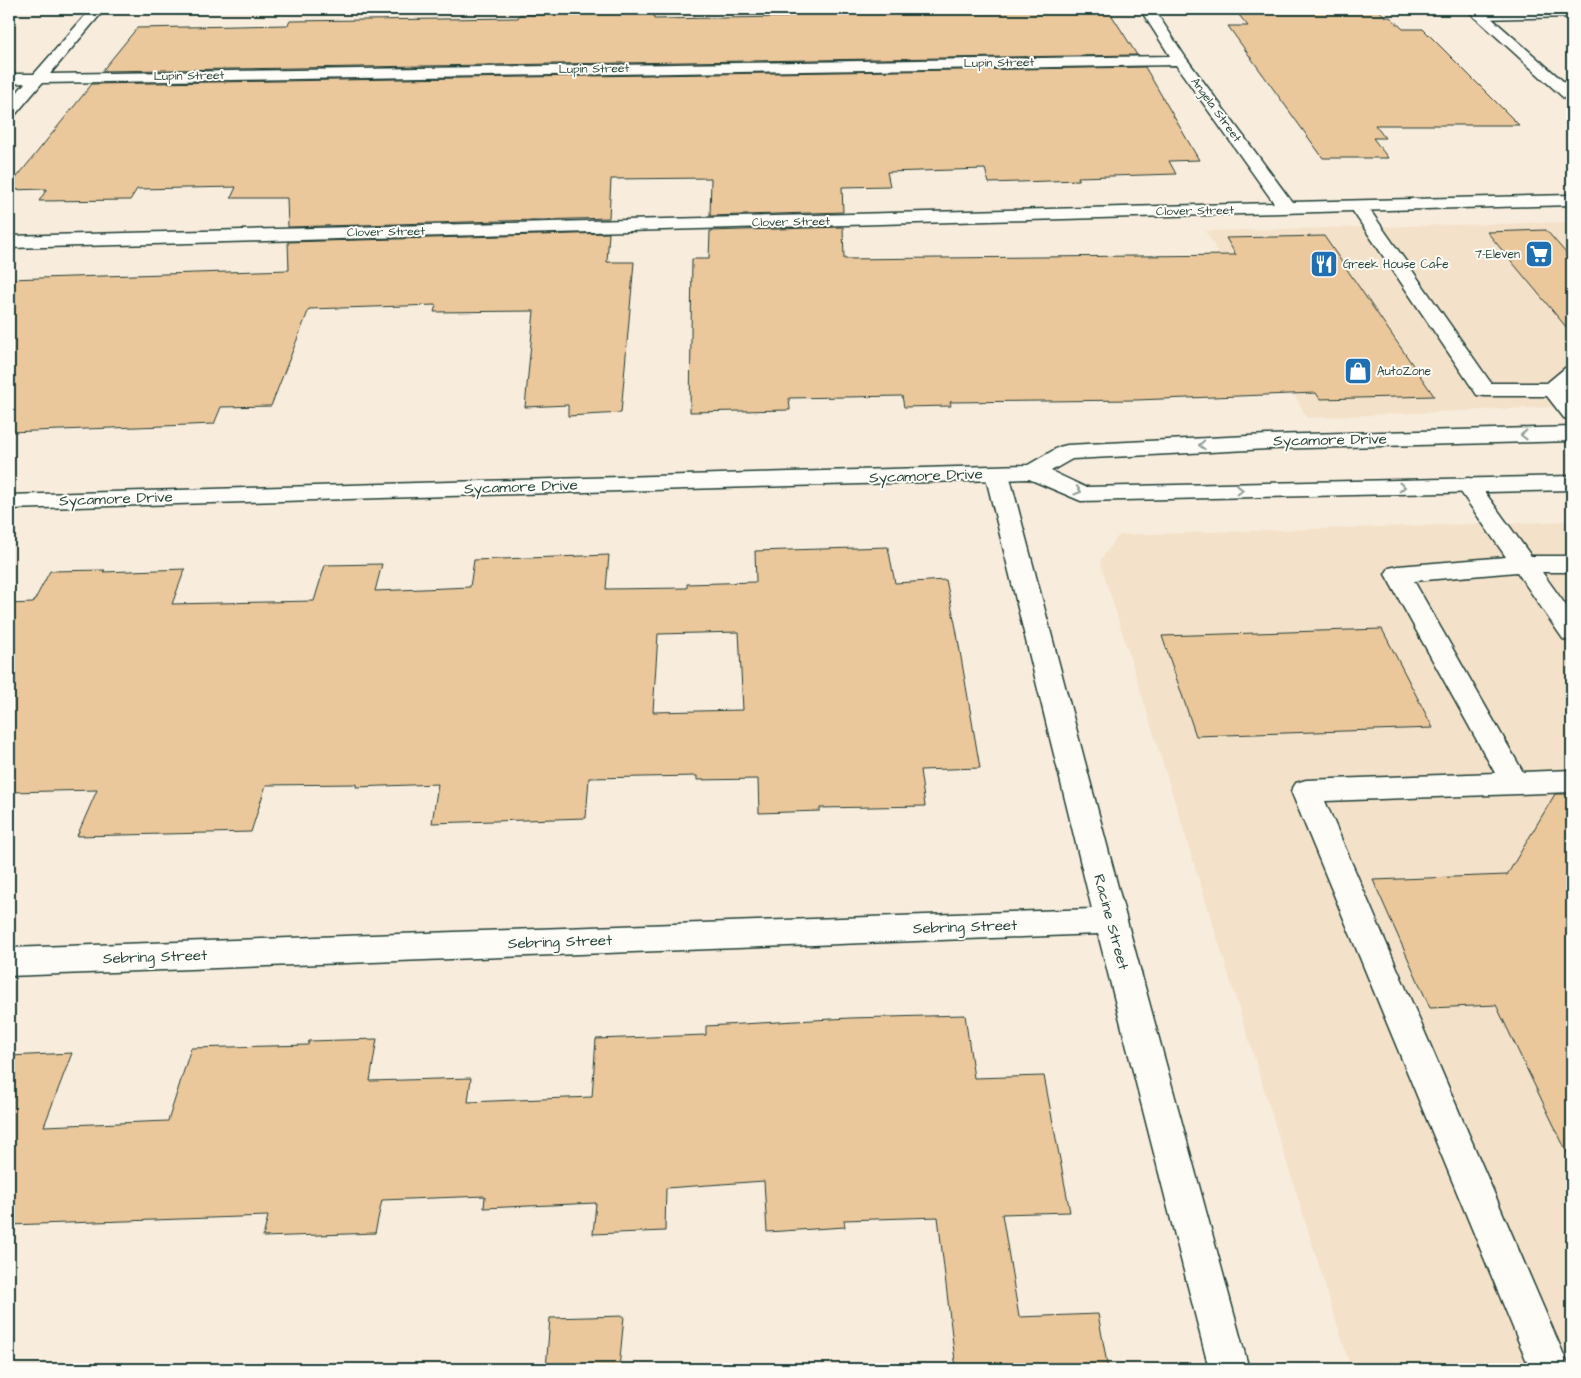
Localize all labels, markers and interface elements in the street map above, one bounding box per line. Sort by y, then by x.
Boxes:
street label: Lupin Street [963,54,1035,72]
street label: Lupin Street [558,60,630,78]
street label: Lupin Street [153,67,225,85]
street label: Angela Street [1186,74,1245,147]
street label: Clover Street [1156,202,1234,220]
street label: Clover Street [752,213,830,231]
street label: Clover Street [347,223,425,241]
supermarket icon: 7-Eleven [1524,239,1554,269]
place label: 7-Eleven [1475,246,1520,263]
restaurant icon: Greek House Cafe [1309,249,1339,279]
place label: Greek House Cafe [1343,256,1449,273]
shop icon: AutoZone [1343,356,1373,386]
place label: AutoZone [1377,363,1432,380]
street label: Sycamore Drive [1273,429,1387,452]
one-way arrow [1519,430,1527,440]
one-way arrow [1198,440,1206,450]
street label: Sycamore Drive [869,464,983,489]
street label: Sycamore Drive [464,475,578,500]
one-way arrow [1399,482,1407,492]
one-way arrow [1074,485,1082,496]
one-way arrow [1236,485,1244,495]
street label: Sycamore Drive [59,487,173,512]
street label: Racine Street [1088,872,1134,972]
street label: Sebring Street [913,915,1017,940]
street label: Sebring Street [508,930,612,955]
street label: Sebring Street [103,945,207,970]

